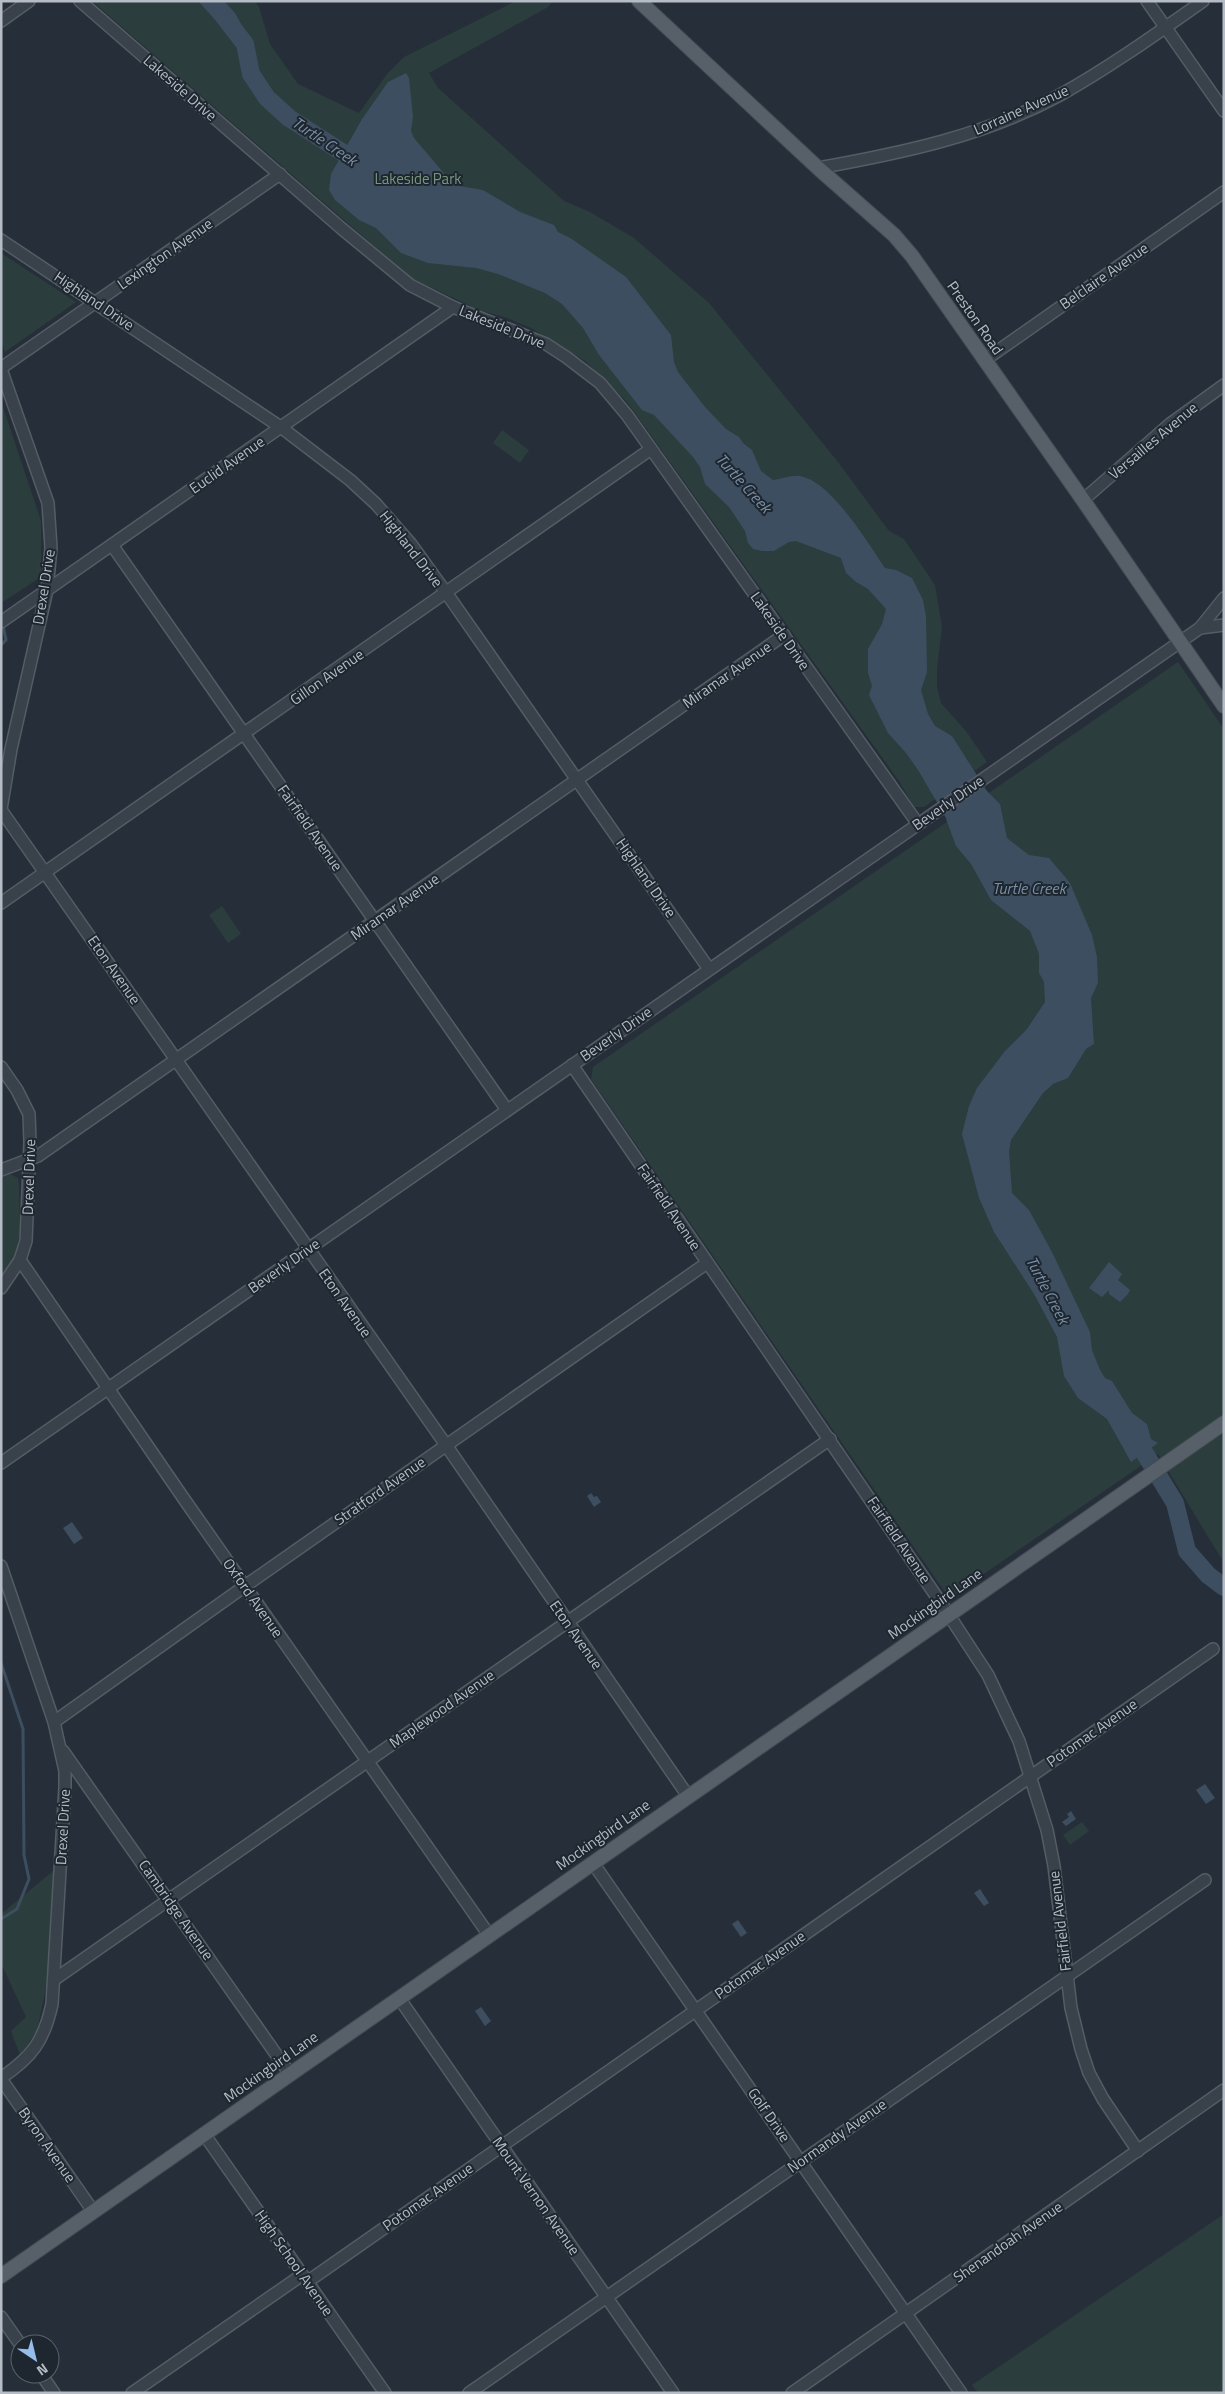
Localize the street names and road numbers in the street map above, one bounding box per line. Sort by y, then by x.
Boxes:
street label: Lakeside Drive [138,49,222,126]
street label: Lorraine Avenue [969,78,1072,141]
street label: Lexington Avenue [112,212,217,295]
street label: Belclaire Avenue [1055,236,1153,315]
street label: Highland Drive [50,265,139,336]
street label: Preston Road [941,276,1009,359]
street label: Lakeside Drive [456,299,549,354]
street label: Versailles Avenue [1103,396,1202,485]
street label: Euclid Avenue [184,430,269,499]
street label: Highland Drive [374,505,449,592]
street label: Drexel Drive [26,548,61,626]
street label: Lakeside Drive [745,587,816,675]
street label: Miramar Avenue [677,635,776,714]
street label: Gillon Avenue [285,643,368,711]
street label: Beverly Drive [907,769,988,836]
street label: Fairfield Avenue [272,780,349,876]
street label: Highland Drive [611,833,682,922]
street label: Miramar Avenue [345,867,444,946]
street label: Eton Avenue [82,930,147,1009]
street label: Beverly Drive [575,1000,656,1067]
street label: Drexel Drive [16,1139,41,1215]
street label: Fairfield Avenue [632,1158,707,1255]
street label: Beverly Drive [243,1232,324,1299]
street label: Eton Avenue [313,1263,378,1342]
street label: Stratford Avenue [329,1450,430,1531]
street label: Fairfield Avenue [862,1491,937,1588]
street label: Oxford Avenue [217,1553,289,1642]
street label: Mockingbird Lane [883,1562,987,1645]
street label: Eton Avenue [544,1595,609,1674]
street label: Maplewood Avenue [384,1664,499,1754]
street label: Potomac Avenue [1041,1693,1142,1773]
street label: Drexel Drive [49,1788,76,1866]
street label: Mockingbird Lane [551,1793,655,1876]
street label: Cambridge Avenue [133,1855,220,1965]
street label: Fairfield Avenue [1042,1870,1077,1973]
street label: Potomac Avenue [709,1925,810,2005]
street label: Mockingbird Lane [219,2025,323,2108]
street label: Golf Drive [742,2083,797,2147]
street label: Normandy Avenue [782,2093,891,2178]
street label: Byron Avenue [13,2102,82,2187]
street label: Mount Vernon Avenue [487,2132,586,2260]
street label: Potomac Avenue [377,2157,478,2237]
street label: Shenandoah Avenue [948,2195,1067,2288]
street label: High School Avenue [249,2205,340,2320]

